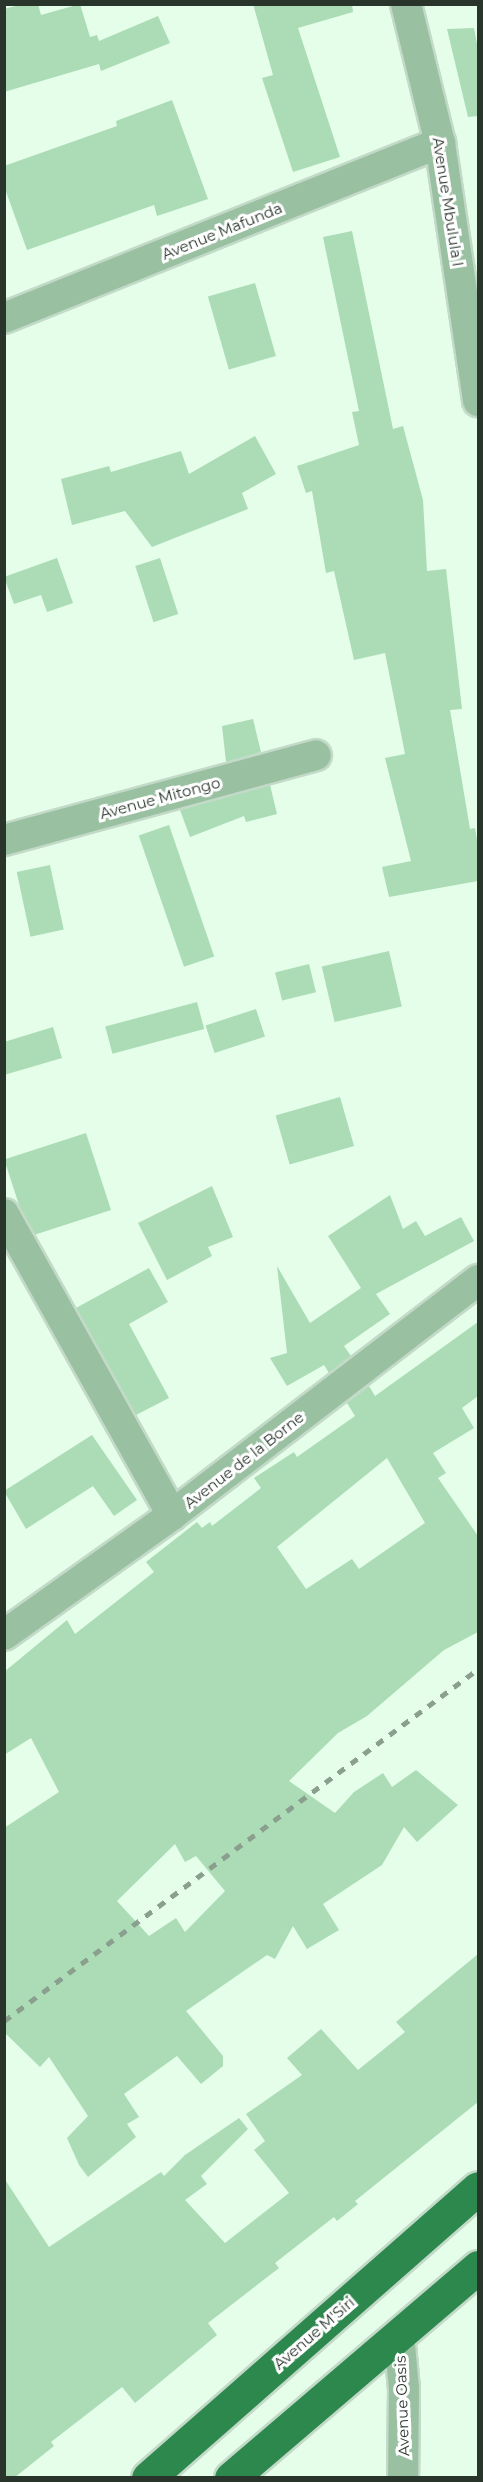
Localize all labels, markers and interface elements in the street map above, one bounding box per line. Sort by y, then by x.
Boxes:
street label: Avenue Mbulula I [429,136,467,268]
street label: Avenue Mafunda [159,199,285,263]
street label: Avenue Mitongo [98,773,222,823]
street label: Avenue de la Borne [181,1408,307,1512]
street label: Avenue M'Siri [270,2293,358,2373]
street label: Avenue Oasis [391,2355,413,2457]

